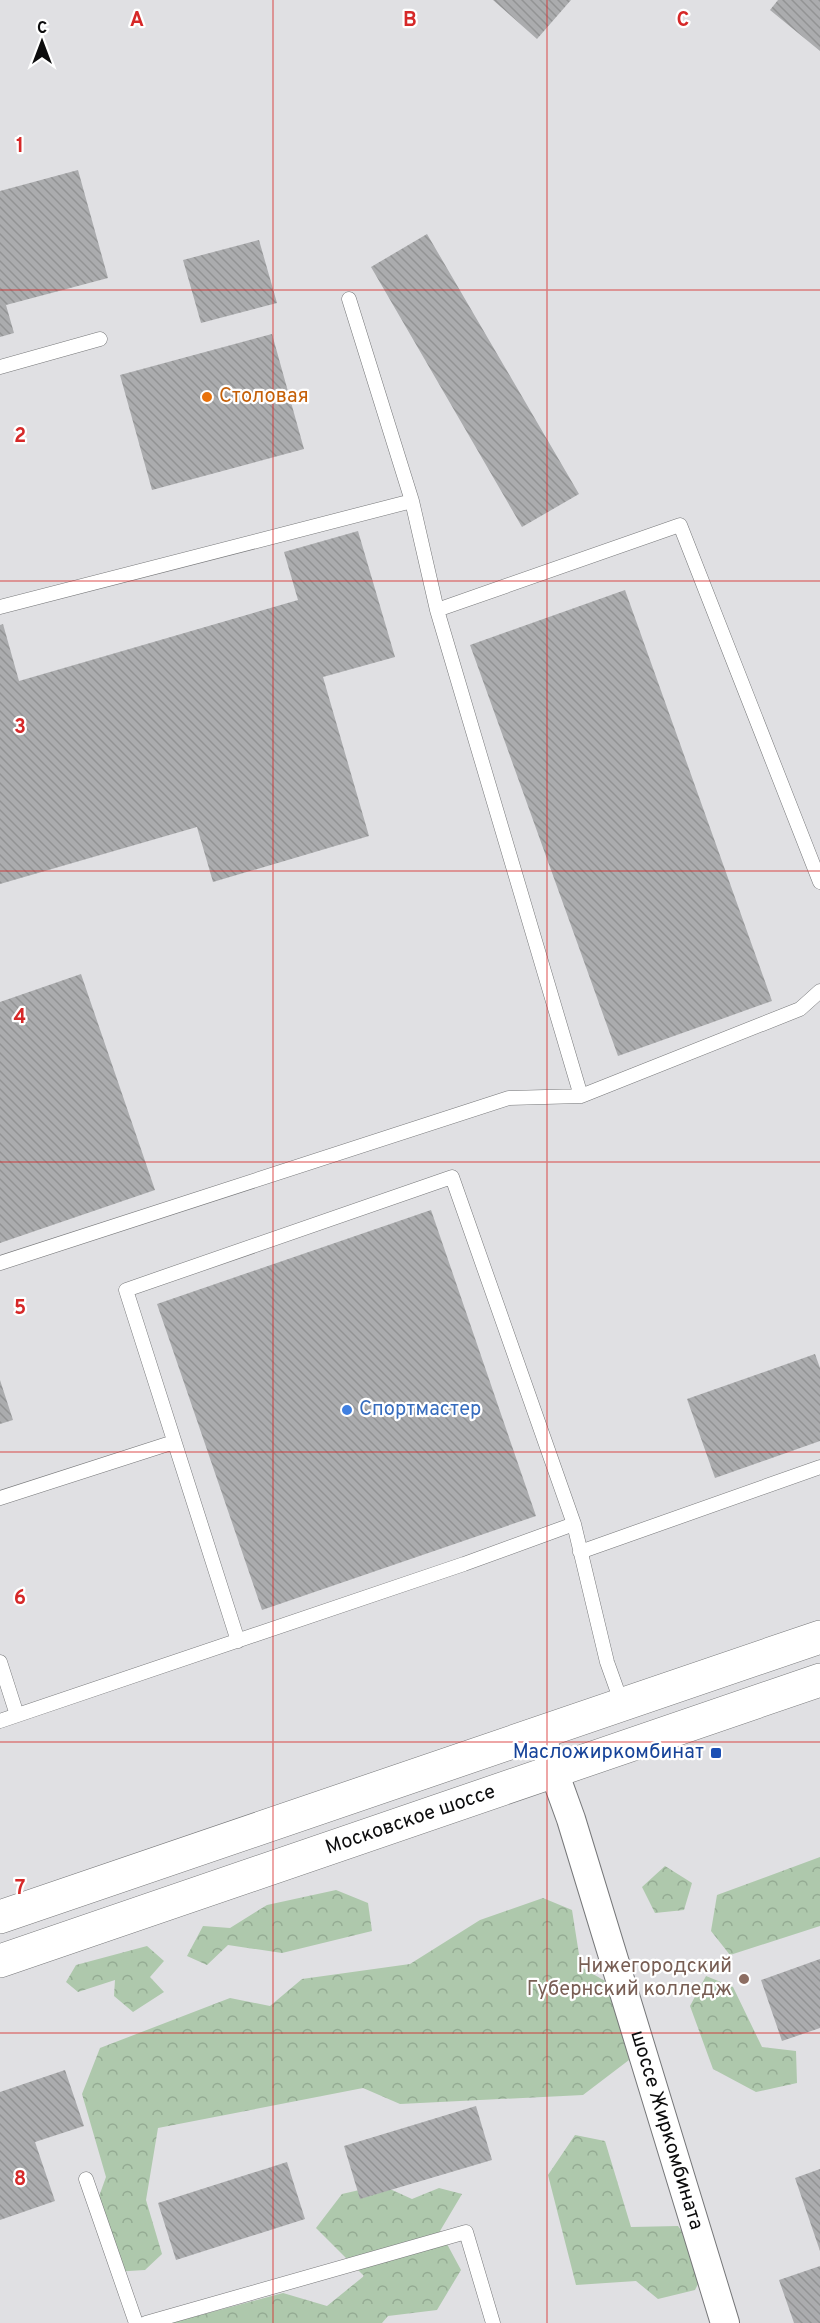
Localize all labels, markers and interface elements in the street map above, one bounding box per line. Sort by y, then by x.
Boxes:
text: A [130,8,144,34]
text: B [403,8,417,34]
text: C [677,8,689,34]
north arrow [12,12,72,72]
text: С [37,19,47,39]
text: 1 [16,134,24,160]
place label: Столовая [219,384,309,410]
marker: Столовая [200,390,214,404]
text: 2 [14,424,26,450]
text: 3 [14,715,26,741]
text: 4 [14,1005,26,1031]
text: 5 [14,1296,26,1322]
place label: Спортмастер [359,1397,481,1423]
marker: Спортмастер [340,1403,354,1417]
text: 6 [14,1586,26,1612]
place label: Масложиркомбинат [513,1740,704,1766]
marker: Масложиркомбинат [709,1746,723,1760]
street label: Московское шоссе [322,1779,499,1861]
text: 7 [15,1876,25,1902]
place label: Нижегородский Губернский колледж [527,1954,732,2003]
marker: Нижегородский Губернский колледж [737,1972,751,1986]
street label: шоссе Жиркомбината [623,2027,709,2233]
text: 8 [14,2167,26,2193]

